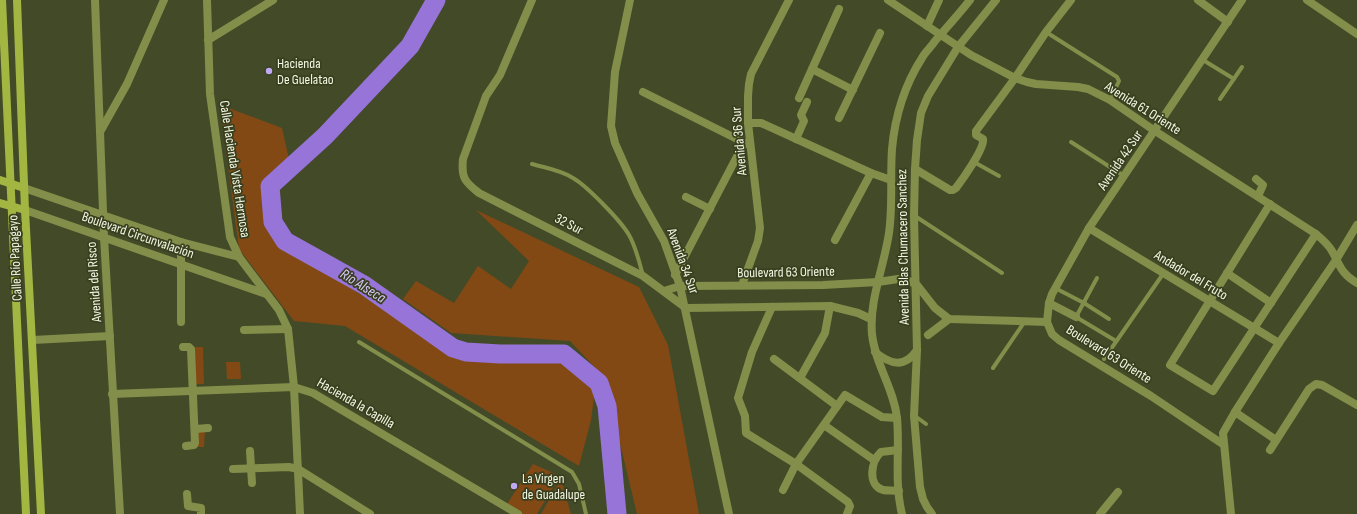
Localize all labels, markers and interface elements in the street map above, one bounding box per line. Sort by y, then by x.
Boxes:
place label: Hacienda De Guelatao [277,55,334,88]
marker: Hacienda De Guelatao [264,66,274,76]
street label: Avenida 61 Oriente [1101,77,1184,138]
street label: Calle Hacienda Vista Hermosa [216,99,254,239]
street label: Avenida 36 Sur [728,106,751,177]
street label: Avenida 42 Sur [1093,127,1146,194]
street label: Avenida Blas Chumacero Sanchez [893,169,913,326]
street label: Boulevard Circunvalación [80,208,196,262]
street label: 32 Sur [552,210,586,238]
street label: Calle Río Papagayo [4,214,26,301]
street label: Avenida 34 Sur [663,225,703,296]
street label: Avenida del Risco [83,241,105,324]
street label: Andador del Fruto [1150,246,1231,304]
street label: Boulevard 63 Oriente [737,263,835,281]
water label: Rio Alseca [337,265,389,307]
street label: Boulevard 63 Oriente [1063,321,1155,387]
street label: Hacienda la Capilla [314,374,398,432]
place label: La Virgen de Guadalupe [522,470,585,503]
marker: La Virgen de Guadalupe [509,481,519,491]

